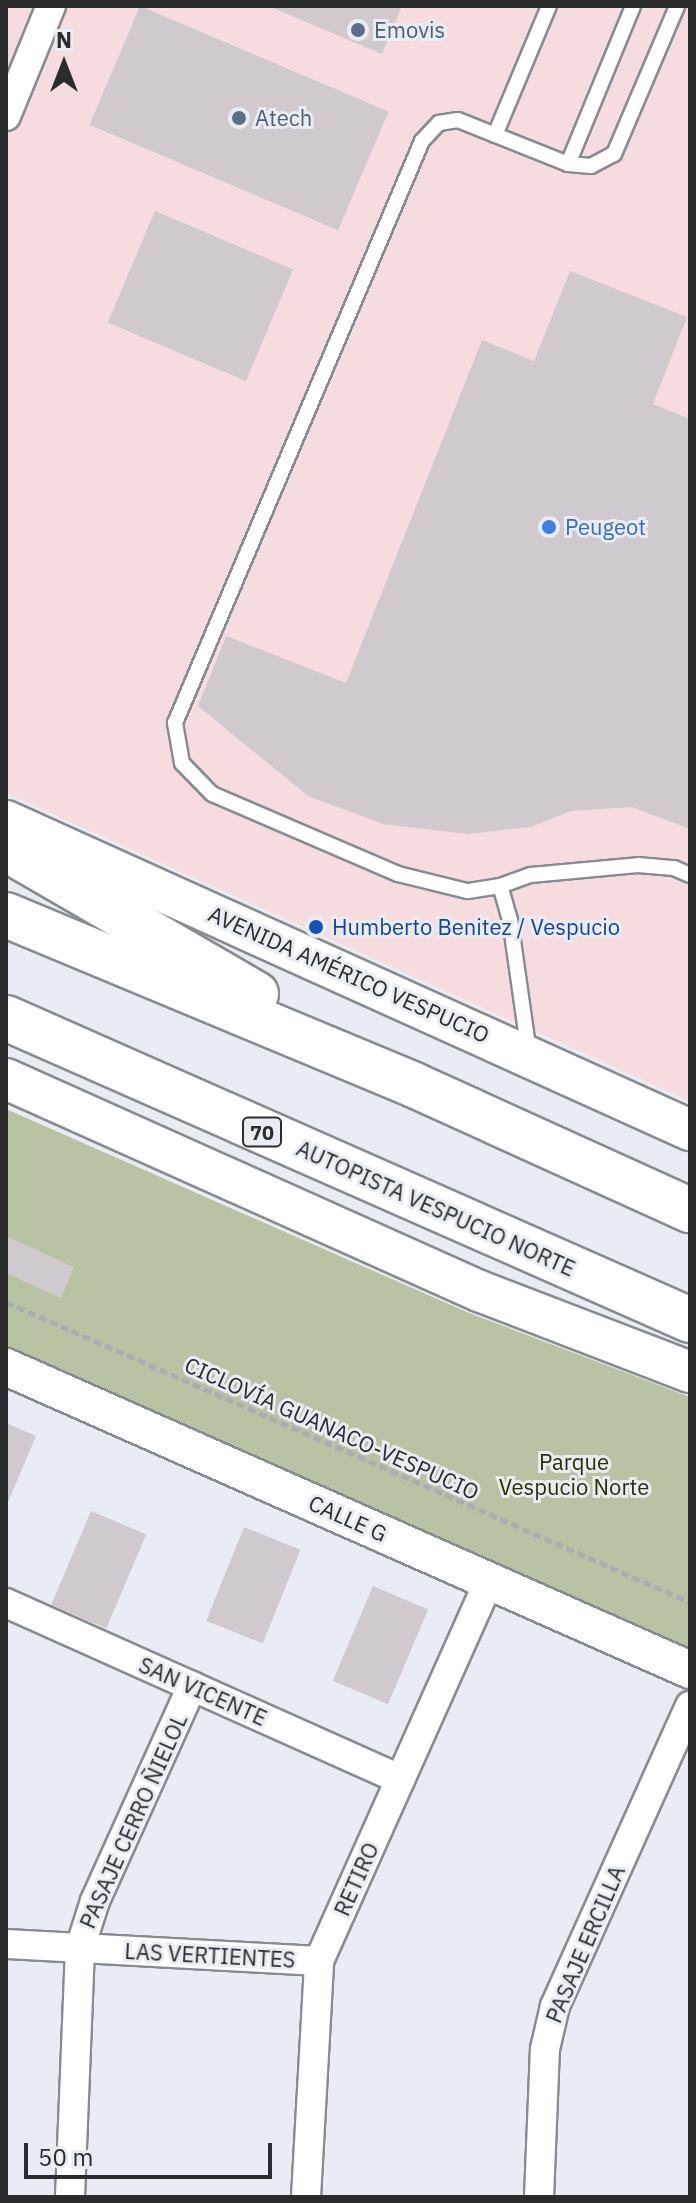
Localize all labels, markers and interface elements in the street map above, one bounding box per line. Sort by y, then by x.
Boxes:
place label: Emovis [374,17,445,43]
marker: Emovis [349,21,367,39]
north arrow [24,24,104,104]
text: N [56,25,72,54]
place label: Atech [255,105,312,131]
marker: Atech [230,109,248,127]
place label: Peugeot [565,514,646,540]
marker: Peugeot [540,518,558,536]
street label: AVENIDA AMÉRICO VESPUCIO [204,900,494,1048]
place label: Humberto Benitez / Vespucio [332,914,620,940]
marker: Humberto Benitez / Vespucio [307,918,325,936]
road number: 70 [242,1116,282,1148]
street label: AUTOPISTA VESPUCIO NORTE [293,1135,579,1281]
street label: CICLOVÍA GUANACO-VESPUCIO [181,1351,483,1505]
park label: Parque Vespucio Norte [499,1448,649,1500]
street label: CALLE G [305,1489,391,1547]
street label: SAN VICENTE [135,1651,271,1731]
street label: PASAJE CERRO ÑIELOL [74,1710,192,1932]
street label: RETIRO [328,1838,384,1920]
street label: PASAJE ERCILLA [540,1861,630,2027]
street label: LAS VERTIENTES [124,1937,296,1973]
scale bar [28,2127,276,2177]
text: 50 m [38,2141,93,2173]

